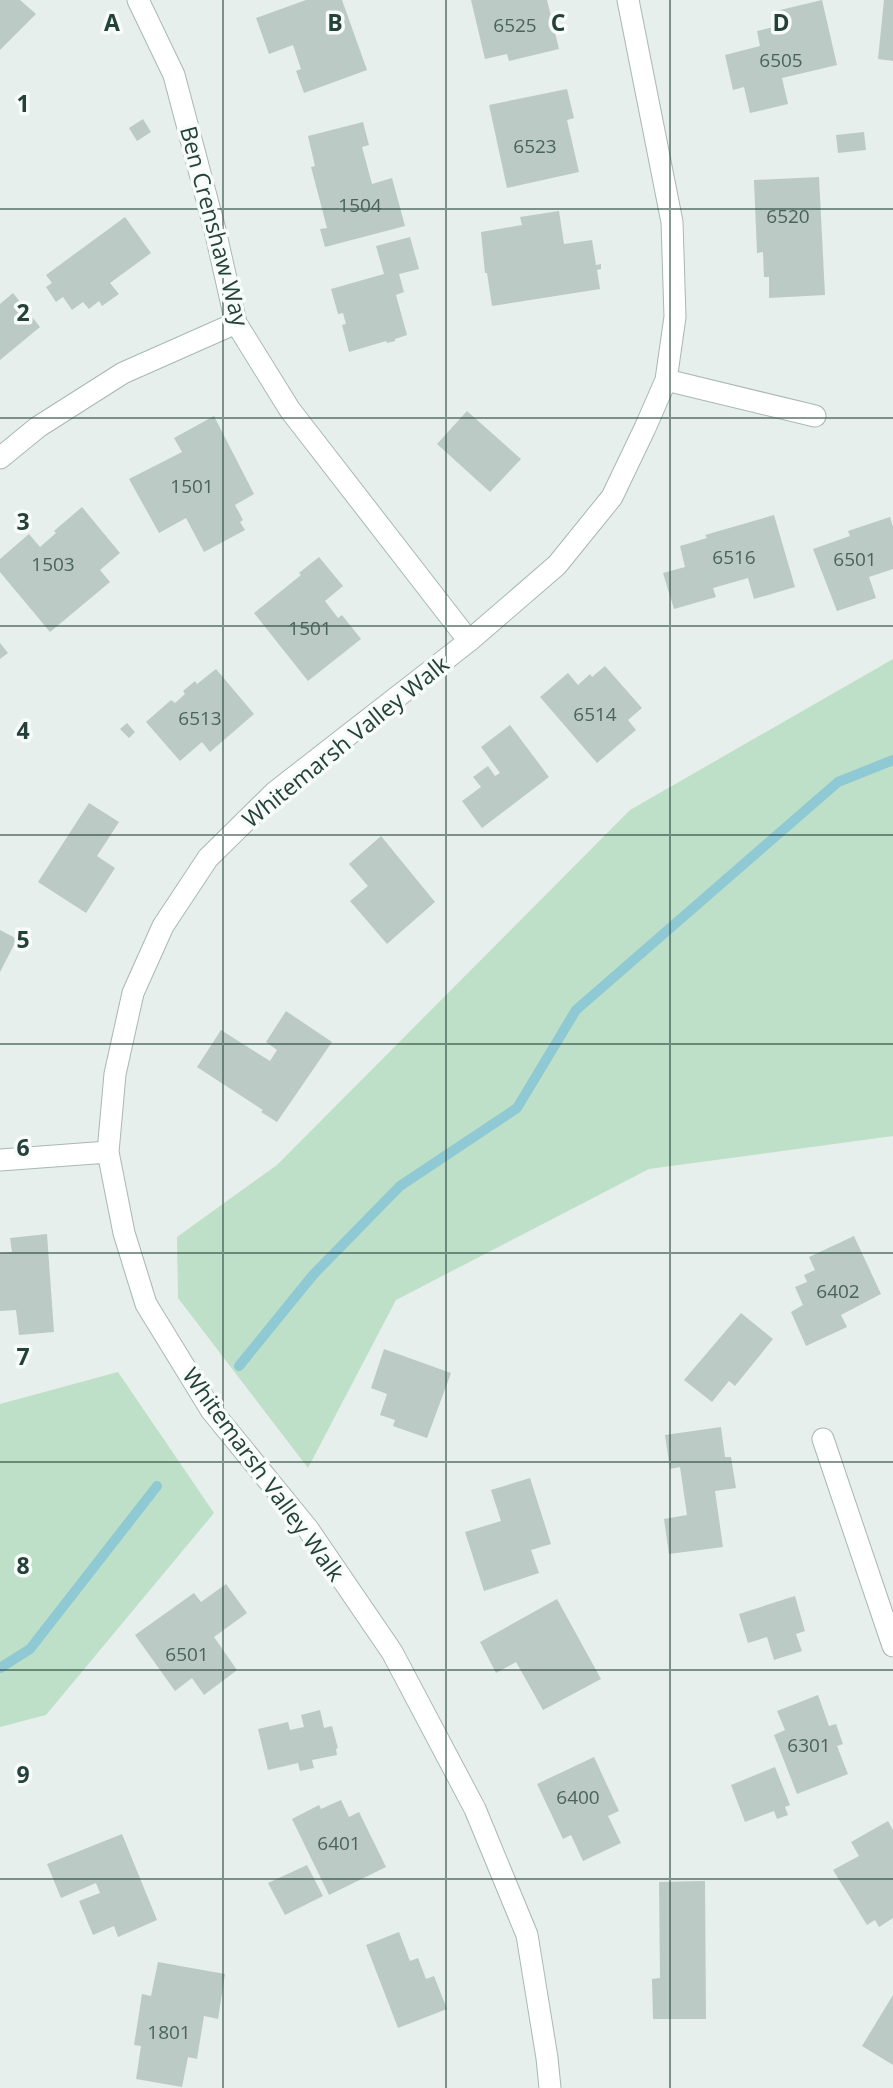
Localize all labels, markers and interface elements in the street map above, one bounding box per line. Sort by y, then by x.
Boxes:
text: A [104,6,120,38]
text: B [327,6,343,38]
text: C [551,6,565,38]
text: D [772,6,790,38]
house number: 6525 [493,12,537,38]
house number: 6505 [759,47,803,73]
text: 1 [16,87,30,119]
street label: Ben Crenshaw Way [173,122,257,330]
house number: 6523 [513,133,557,159]
house number: 1504 [338,192,382,218]
house number: 6520 [766,203,810,229]
text: 2 [16,296,30,328]
house number: 1501 [170,473,214,499]
text: 3 [16,505,30,537]
house number: 6516 [712,544,756,570]
house number: 6501 [833,546,877,572]
house number: 1503 [31,551,75,577]
house number: 1501 [288,615,332,641]
street label: Whitemarsh Valley Walk [235,648,455,834]
house number: 6514 [573,701,617,727]
house number: 6513 [178,705,222,731]
text: 4 [16,714,30,746]
text: 5 [16,923,30,955]
text: 6 [16,1131,30,1163]
house number: 6402 [816,1278,860,1304]
text: 7 [16,1340,30,1372]
street label: Whitemarsh Valley Walk [175,1361,353,1587]
text: 8 [16,1549,30,1581]
house number: 6501 [165,1641,209,1667]
house number: 6301 [787,1732,831,1758]
text: 9 [16,1758,30,1790]
house number: 6400 [556,1784,600,1810]
house number: 6401 [317,1830,361,1856]
house number: 1801 [147,2019,191,2045]

